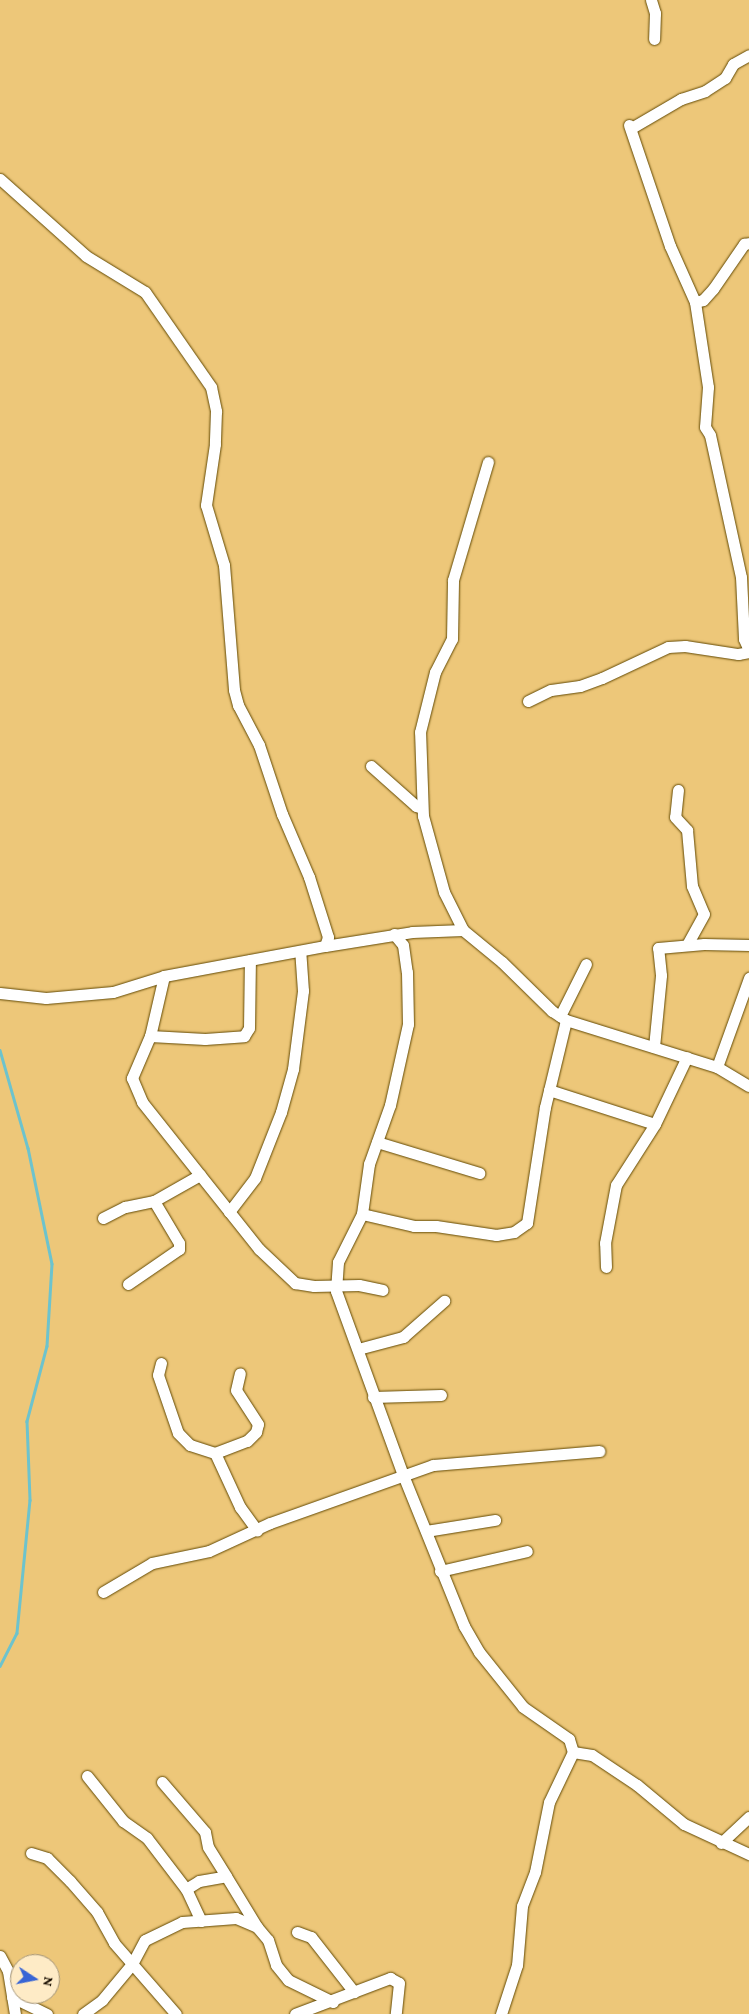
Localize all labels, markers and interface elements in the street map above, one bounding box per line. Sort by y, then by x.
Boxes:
north arrow [10,1954,60,2004]
text: N [40,1975,58,1988]

